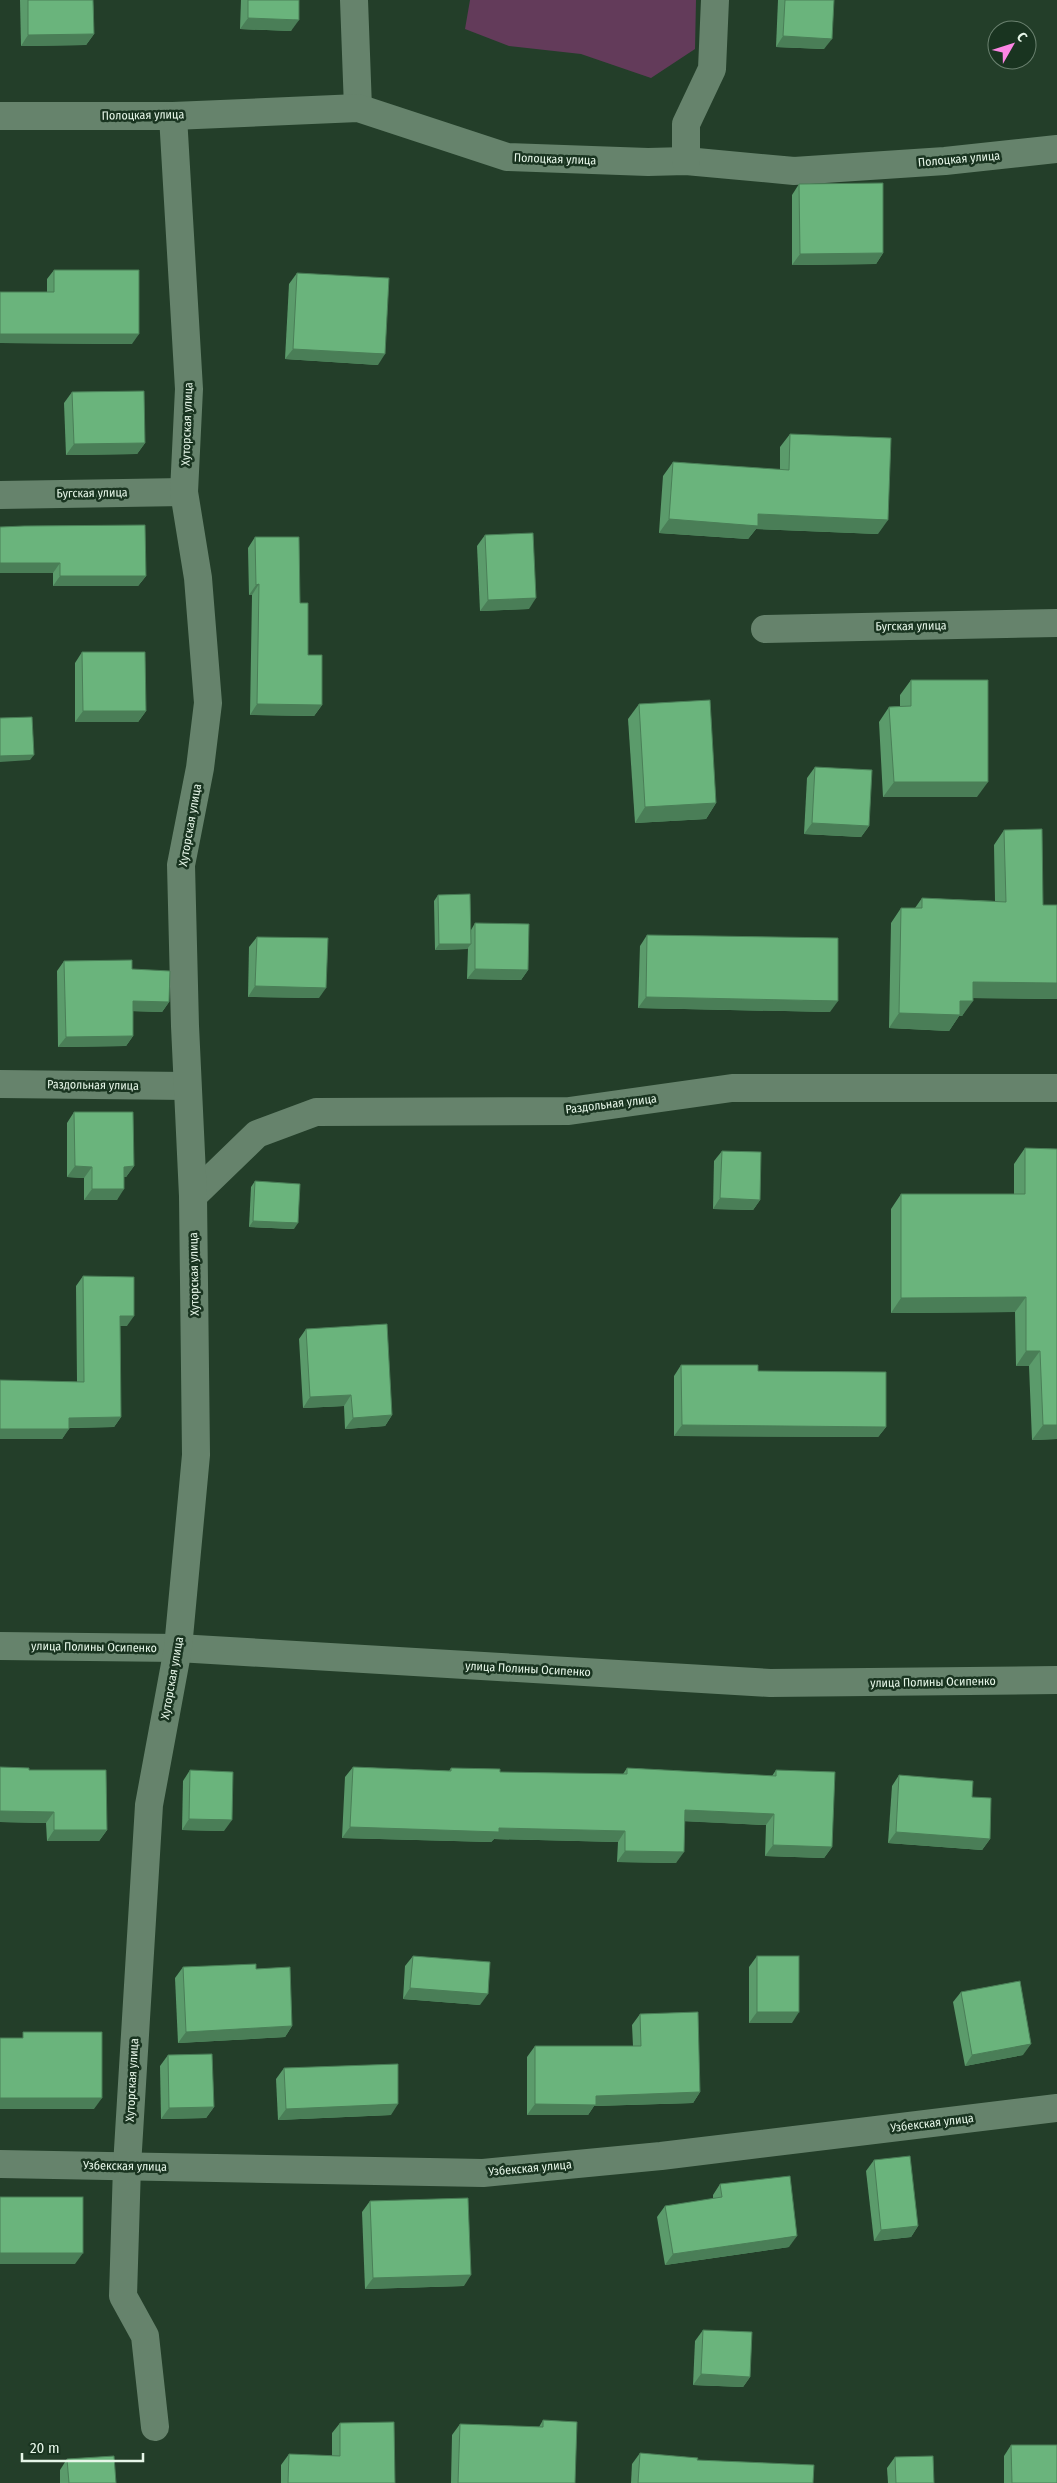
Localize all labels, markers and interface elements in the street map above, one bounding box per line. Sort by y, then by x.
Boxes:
north arrow [987,20,1037,70]
text: С [1013,29,1031,46]
street label: Полоцкая улица [102,107,184,123]
street label: Полоцкая улица [917,148,1001,170]
street label: Полоцкая улица [514,151,597,167]
street label: Хуторская улица [179,382,195,466]
street label: Бугская улица [56,485,128,501]
street label: Бугская улица [875,618,947,634]
street label: Хуторская улица [176,782,204,867]
street label: Раздольная улица [47,1077,139,1093]
street label: Раздольная улица [565,1091,658,1117]
street label: Хуторская улица [186,1232,202,1316]
street label: Хуторская улица [158,1635,186,1720]
street label: улица Полины Осипенко [31,1639,157,1655]
street label: улица Полины Осипенко [465,1659,591,1679]
street label: улица Полины Осипенко [870,1674,996,1690]
street label: Хуторская улица [123,2038,141,2122]
street label: Узбекская улица [889,2111,974,2135]
street label: Узбекская улица [487,2157,572,2179]
street label: Узбекская улица [82,2158,167,2174]
scale bar [22,2430,144,2462]
text: 20 m [30,2439,60,2457]

